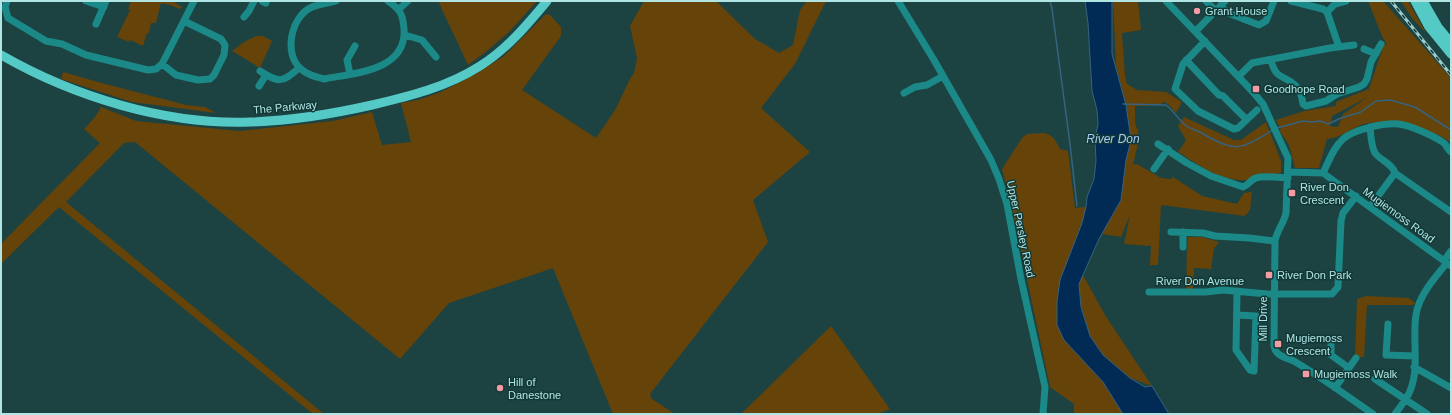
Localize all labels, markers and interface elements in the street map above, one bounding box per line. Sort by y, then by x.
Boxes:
place label: Grant House [1205,5,1267,17]
marker: Grant House [1192,6,1202,16]
place label: Goodhope Road [1264,83,1345,95]
marker: Goodhope Road [1251,84,1261,94]
street label: The Parkway [252,98,318,116]
water label: River Don [1086,132,1140,146]
street label: Upper Persley Road [1005,179,1037,279]
place label: River Don Crescent [1300,181,1349,206]
street label: Mugiemoss Road [1361,185,1437,245]
marker: River Don Crescent [1287,188,1297,198]
place label: River Don Park [1277,269,1352,281]
marker: River Don Park [1264,270,1274,280]
street label: River Don Avenue [1156,275,1244,287]
street label: Mill Drive [1257,296,1269,342]
place label: Mugiemoss Crescent [1286,332,1343,357]
marker: Mugiemoss Crescent [1273,339,1283,349]
place label: Mugiemoss Walk [1314,368,1398,380]
marker: Mugiemoss Walk [1301,369,1311,379]
place label: Hill of Danestone [508,376,561,401]
marker: Hill of Danestone [495,383,505,393]

